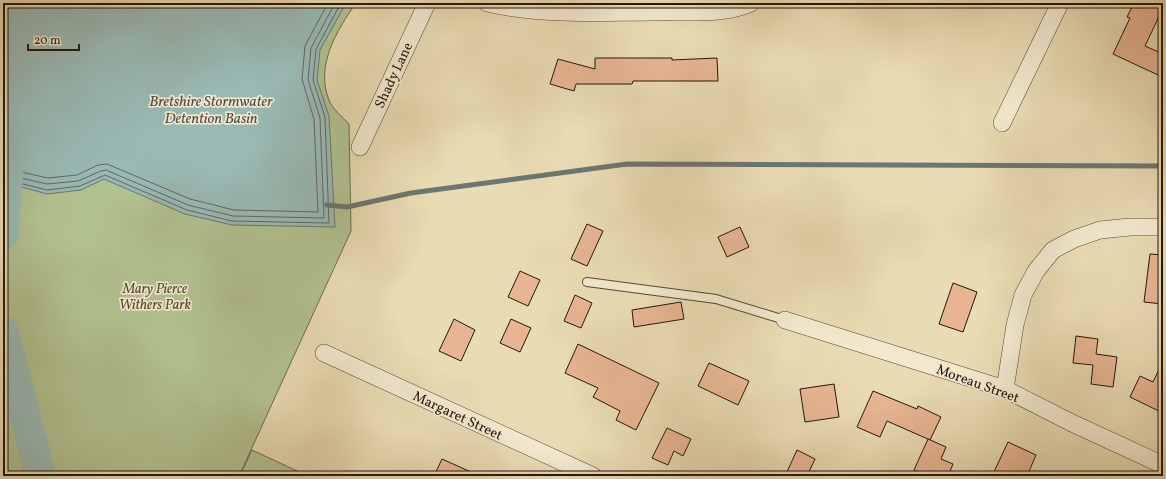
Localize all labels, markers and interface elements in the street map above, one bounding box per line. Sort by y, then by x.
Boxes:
scale bar [28,26,79,52]
text: 20 m [34,33,61,49]
street label: Shady Lane [371,39,418,112]
water label: Bretshire Stormwater Detention Basin [149,92,273,130]
park label: Mary Pierce Withers Park [119,280,192,315]
street label: Moreau Street [933,361,1022,408]
street label: Margaret Street [409,387,505,445]

